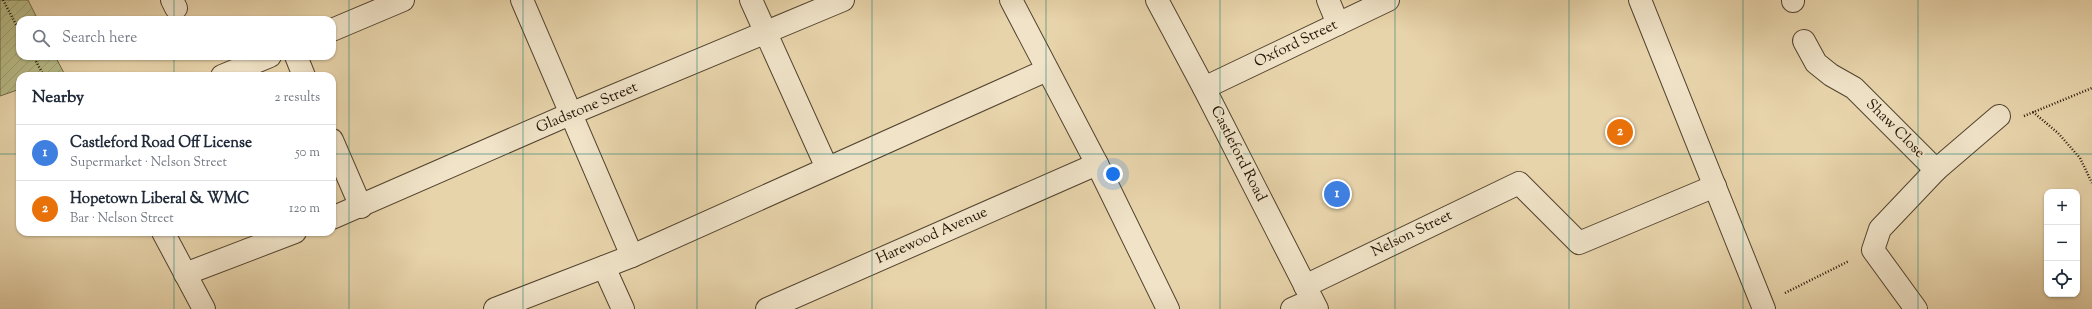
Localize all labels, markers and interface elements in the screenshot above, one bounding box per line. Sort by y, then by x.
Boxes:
street label: Oxford Street [1251,15,1341,73]
search box [16,16,336,60]
icon: search [30,27,52,49]
text: Search here [62,28,137,49]
street label: Gladstone Street [533,77,641,139]
text: Nearby [32,86,84,110]
text: 2 results [275,89,320,107]
street label: Shaw Close [1861,95,1929,163]
street label: Castleford Road [1205,102,1271,206]
pin: 2 [1607,117,1633,147]
text: Castleford Road Off License [70,133,252,154]
text: 1 [43,144,47,162]
text: 50 m [295,144,320,162]
text: Supermarket · Nelson Street [70,154,227,172]
your location [1103,164,1123,184]
pin: 1 [1324,179,1350,209]
text: Hopetown Liberal & WMC [70,189,249,210]
map controls [2044,189,2080,297]
button: + [2044,189,2080,225]
text: 2 [42,200,48,218]
text: 120 m [289,200,320,218]
street label: Harewood Avenue [873,202,991,270]
street label: Nelson Street [1368,205,1456,263]
text: Bar · Nelson Street [70,210,174,228]
button: − [2044,225,2080,261]
button: locate [2044,261,2080,297]

